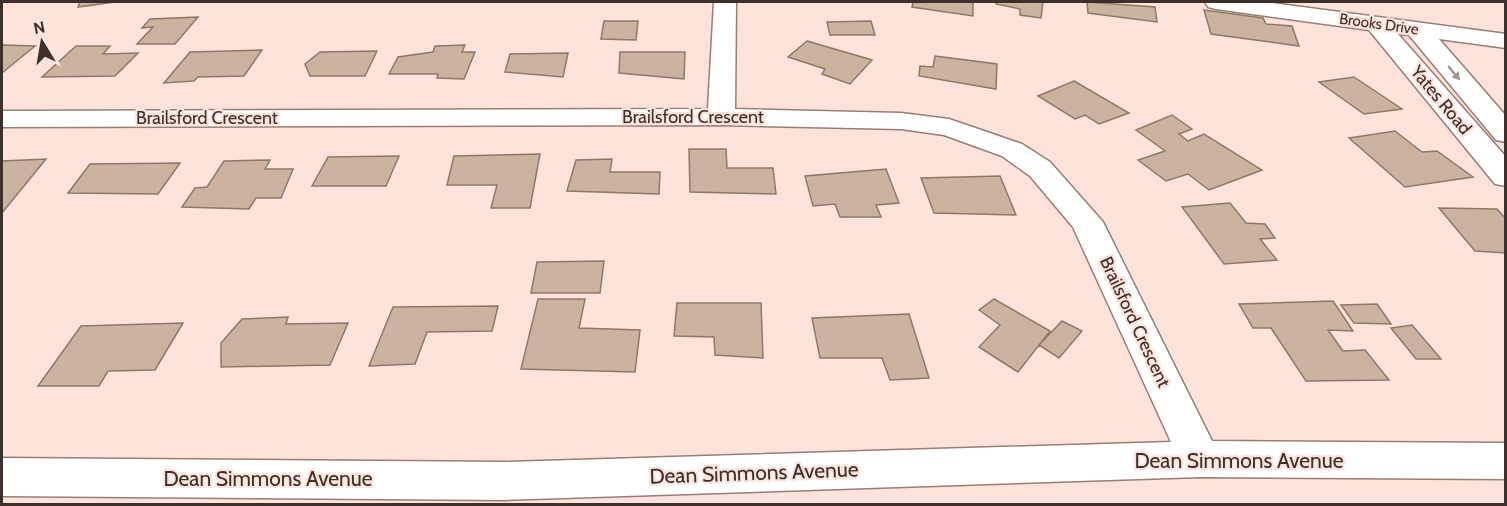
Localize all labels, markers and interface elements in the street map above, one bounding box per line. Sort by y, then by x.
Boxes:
street label: Brooks Drive [1338,10,1420,39]
north arrow [12,12,72,72]
text: N [32,17,47,38]
street label: Yates Road [1405,60,1476,139]
one-way arrow [1447,65,1460,81]
street label: Brailsford Crescent [622,106,764,128]
street label: Brailsford Crescent [136,107,278,129]
street label: Brailsford Crescent [1095,253,1175,391]
street label: Dean Simmons Avenue [1134,448,1344,473]
street label: Dean Simmons Avenue [649,456,859,489]
street label: Dean Simmons Avenue [163,466,373,491]

